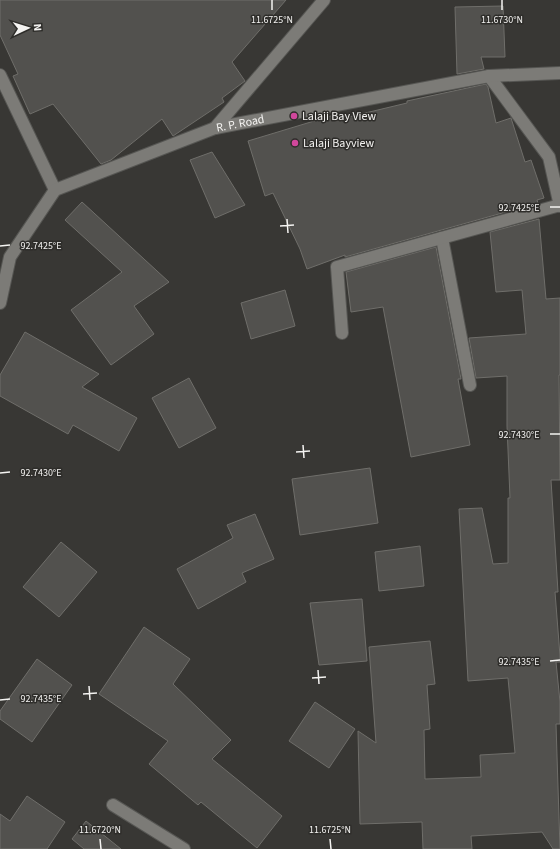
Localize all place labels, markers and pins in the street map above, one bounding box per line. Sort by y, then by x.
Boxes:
place label: Lalaji Bay View [302,108,377,125]
marker: Lalaji Bay View [289,111,299,121]
place label: Lalaji Bayview [303,135,375,152]
marker: Lalaji Bayview [290,138,300,148]

